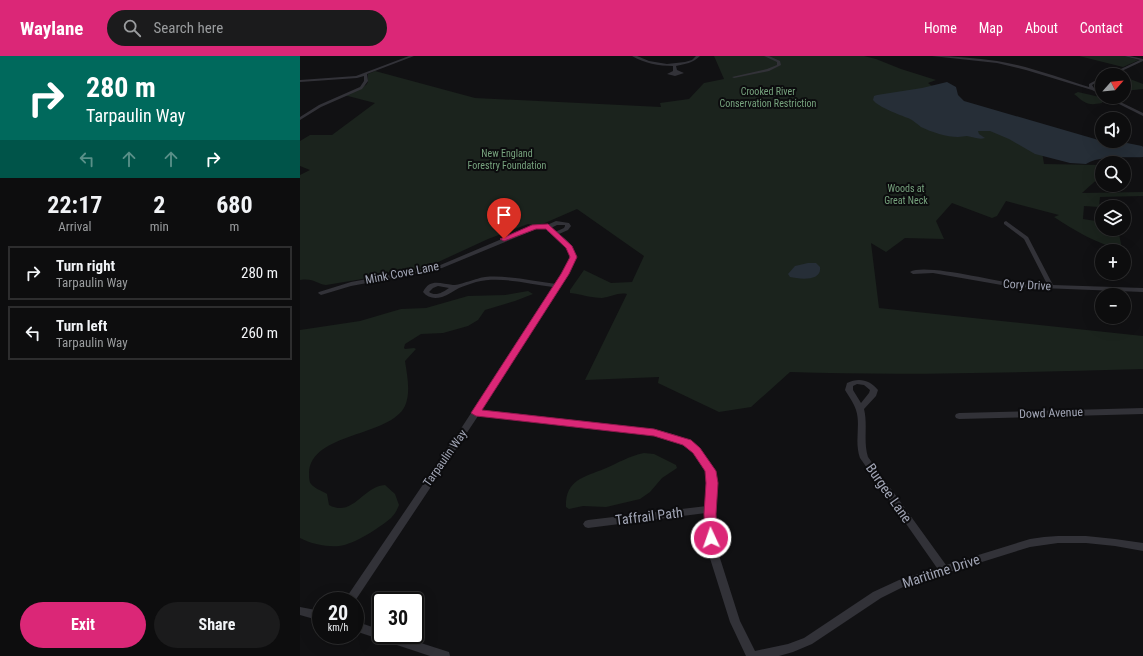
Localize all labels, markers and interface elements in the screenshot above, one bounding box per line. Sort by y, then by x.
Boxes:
search box [107,10,387,46]
text: Waylane [20,17,83,40]
icon: search [121,17,143,39]
text: Search here [153,19,223,37]
text: Home [924,20,957,36]
text: Map [979,20,1003,36]
text: About [1025,20,1058,36]
text: Contact [1080,20,1123,36]
north arrow [1095,68,1131,104]
map controls [1095,68,1131,324]
text: 280 m [86,71,156,104]
icon: right [20,72,72,124]
park label: Crooked River Conservation Restriction [720,86,817,109]
text: Tarpaulin Way [86,105,185,126]
button: sound [1095,112,1131,148]
icon: left [76,148,98,170]
icon: ahead [118,148,140,170]
icon: ahead [160,148,182,170]
icon: right [202,148,224,170]
park label: New England Forestry Foundation [468,148,547,171]
button: search [1095,156,1131,192]
park label: Woods at Great Neck [884,183,928,206]
text: 22:17 [47,191,102,219]
text: 2 [153,191,165,219]
text: 680 [216,191,253,219]
pin [487,198,521,239]
button: layers [1095,200,1131,236]
icon: arrive [493,204,515,226]
text: Arrival [58,219,91,234]
text: min [150,219,169,234]
text: m [230,219,239,234]
button: + [1095,244,1131,280]
text: Turn right [56,257,115,275]
street label: Mink Cove Lane [364,259,440,287]
icon: right [22,262,44,284]
text: 280 m [241,264,278,282]
text: Tarpaulin Way [56,275,128,290]
street label: Cory Drive [1003,277,1052,293]
button: − [1095,288,1131,324]
text: Turn left [56,317,107,335]
icon: left [22,322,44,344]
text: 260 m [241,324,278,342]
text: Tarpaulin Way [56,335,128,350]
street label: Dowd Avenue [1019,405,1084,421]
street label: Tarpaulin Way [420,427,470,489]
street label: Burgee Lane [863,460,915,526]
street label: Taffrail Path [614,504,684,528]
position arrow [690,517,732,559]
street label: Maritime Drive [900,551,982,591]
speed limit sign: 30 [372,592,424,644]
text: 20 [328,601,348,625]
button: Exit [20,602,146,648]
button: Share [154,602,280,648]
text: km/h [328,622,348,633]

